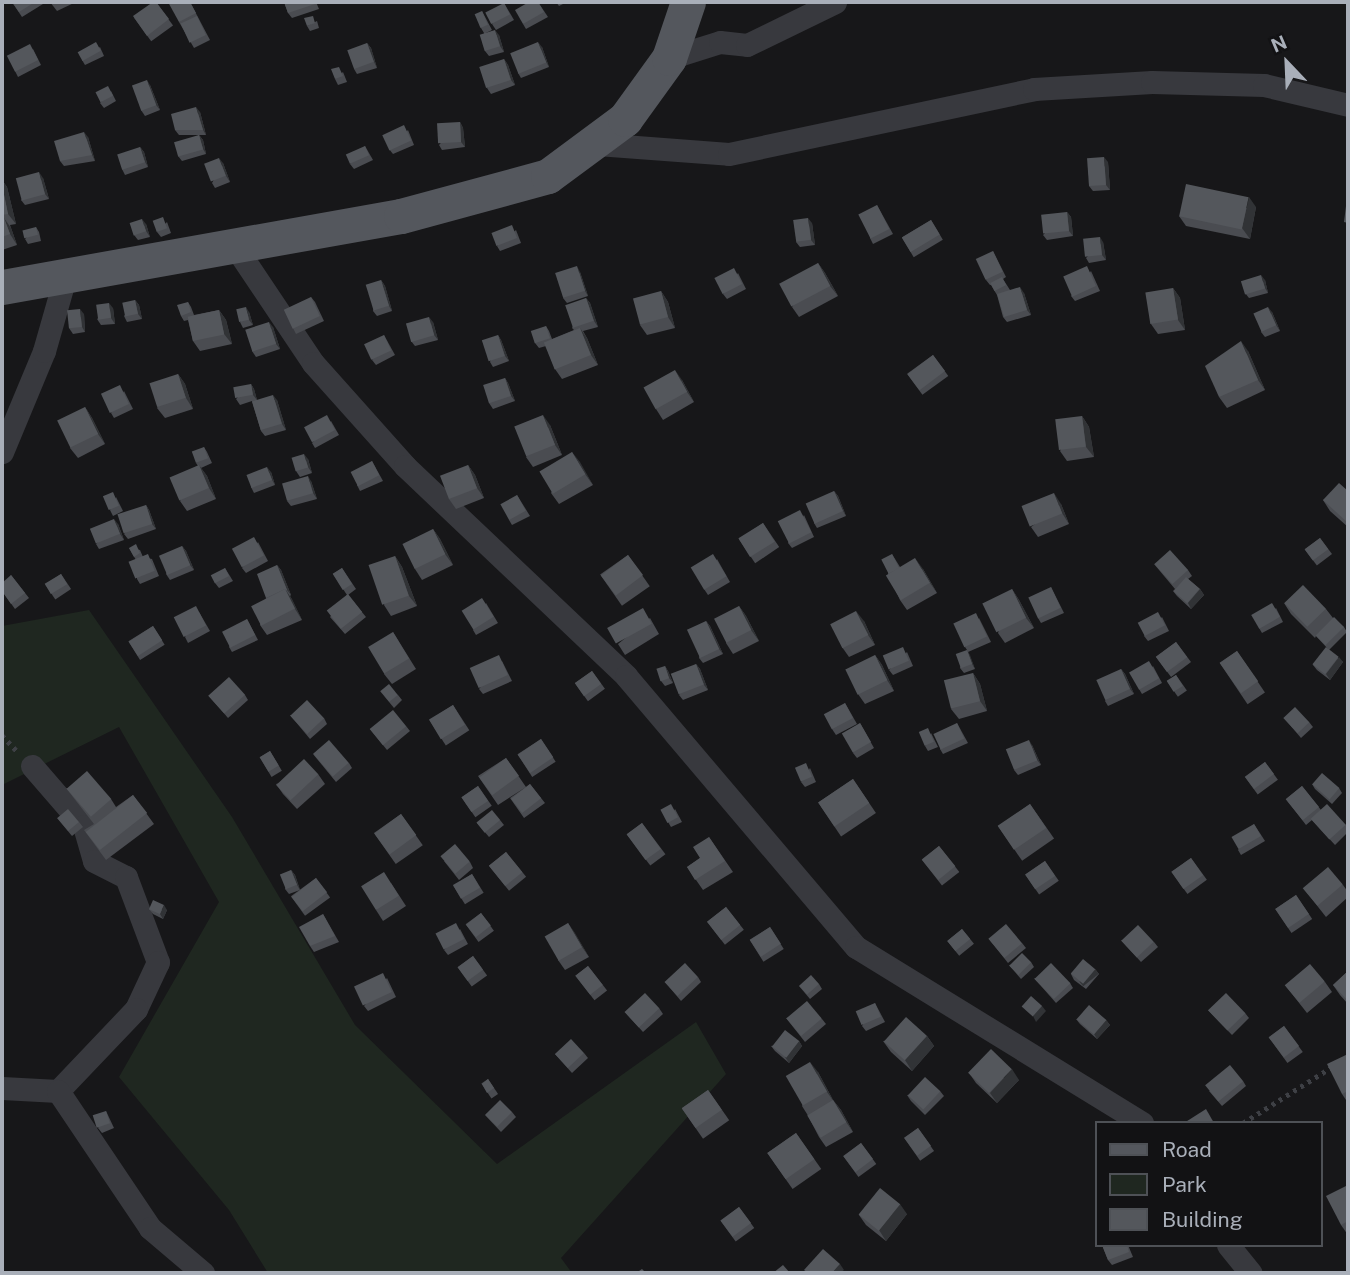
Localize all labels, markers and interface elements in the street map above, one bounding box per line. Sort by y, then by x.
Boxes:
north arrow [1252,28,1322,98]
text: N [1268,31,1290,57]
legend [1094,1121,1322,1247]
text: Road [1162,1137,1212,1162]
text: Park [1162,1172,1207,1197]
text: Building [1162,1207,1243,1232]

